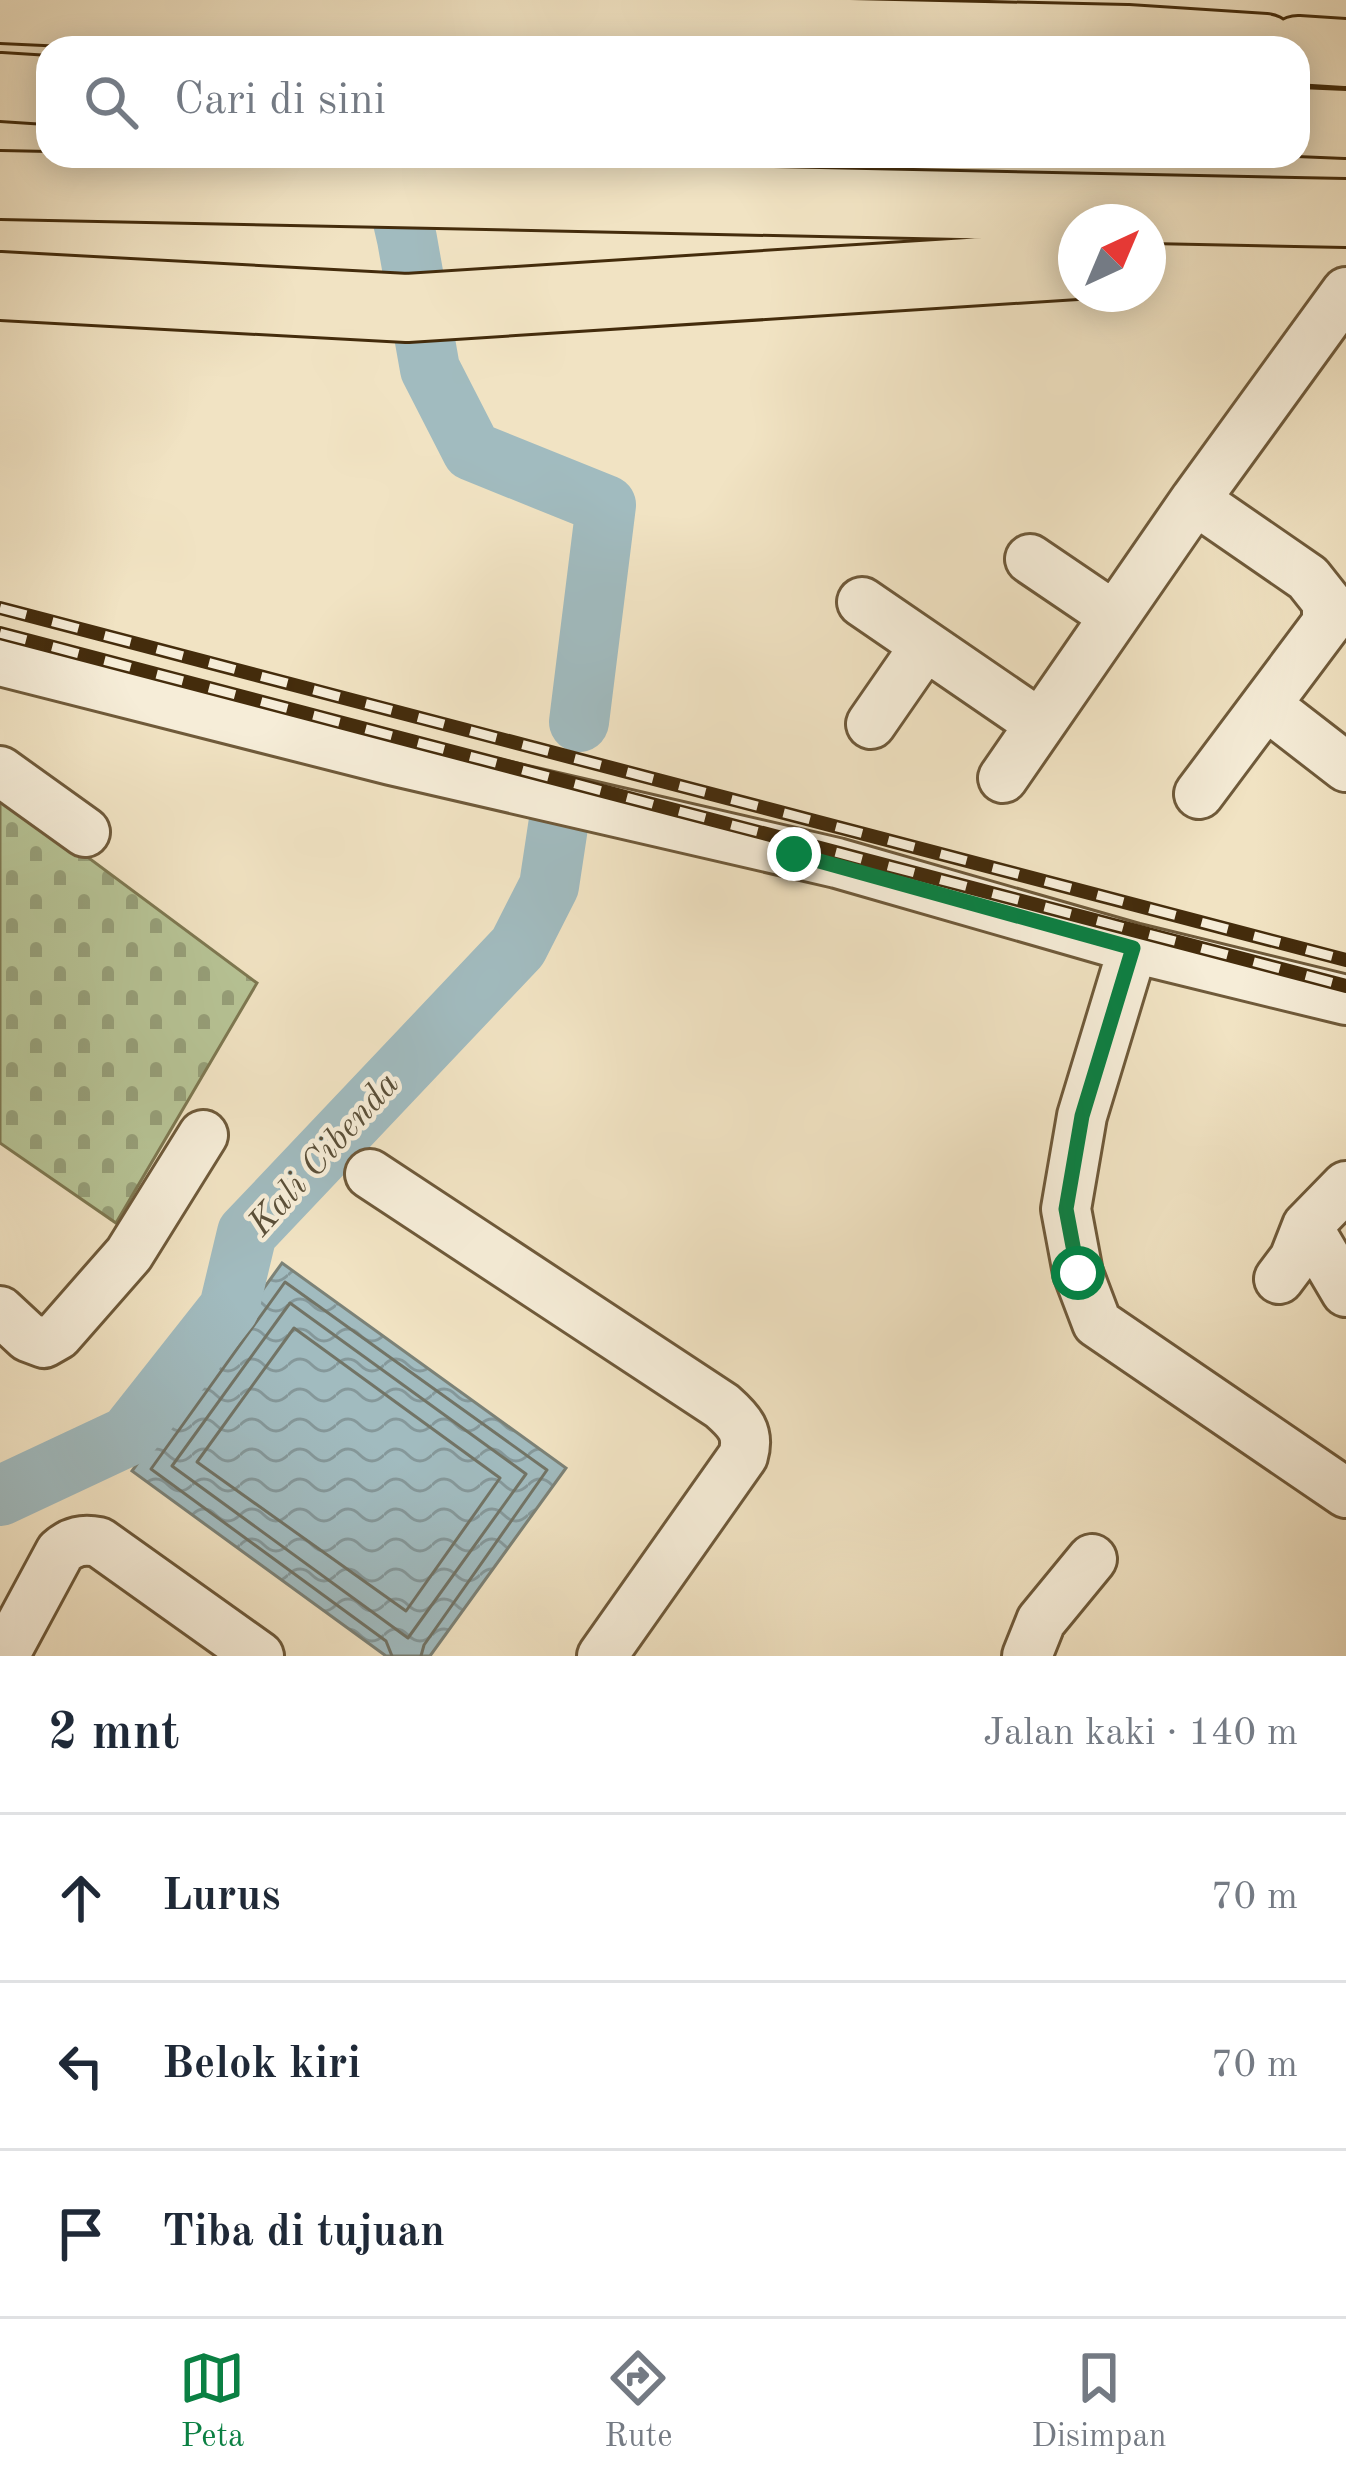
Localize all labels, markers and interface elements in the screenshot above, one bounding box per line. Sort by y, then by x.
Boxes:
search box [36,36,1310,168]
icon: search [78,69,144,135]
text: Cari di sini [174,79,386,124]
north arrow [1058,204,1166,312]
route end [767,827,821,881]
water label: Kali Cibenda [241,1066,407,1244]
route start [1051,1246,1105,1300]
text: 2 mnt [48,1709,180,1760]
text: Jalan kaki · 140 m [983,1714,1298,1753]
icon: ahead [48,1865,114,1931]
text: Lurus [162,1875,281,1920]
text: 70 m [1211,1878,1298,1917]
icon: left [48,2033,114,2099]
text: Belok kiri [162,2043,361,2088]
text: 70 m [1211,2046,1298,2085]
icon: arrive [48,2201,114,2267]
text: Tiba di tujuan [162,2211,445,2256]
tab: Peta [179,2345,245,2458]
tab: Rute [604,2345,672,2458]
tab: Disimpan [1031,2345,1167,2458]

